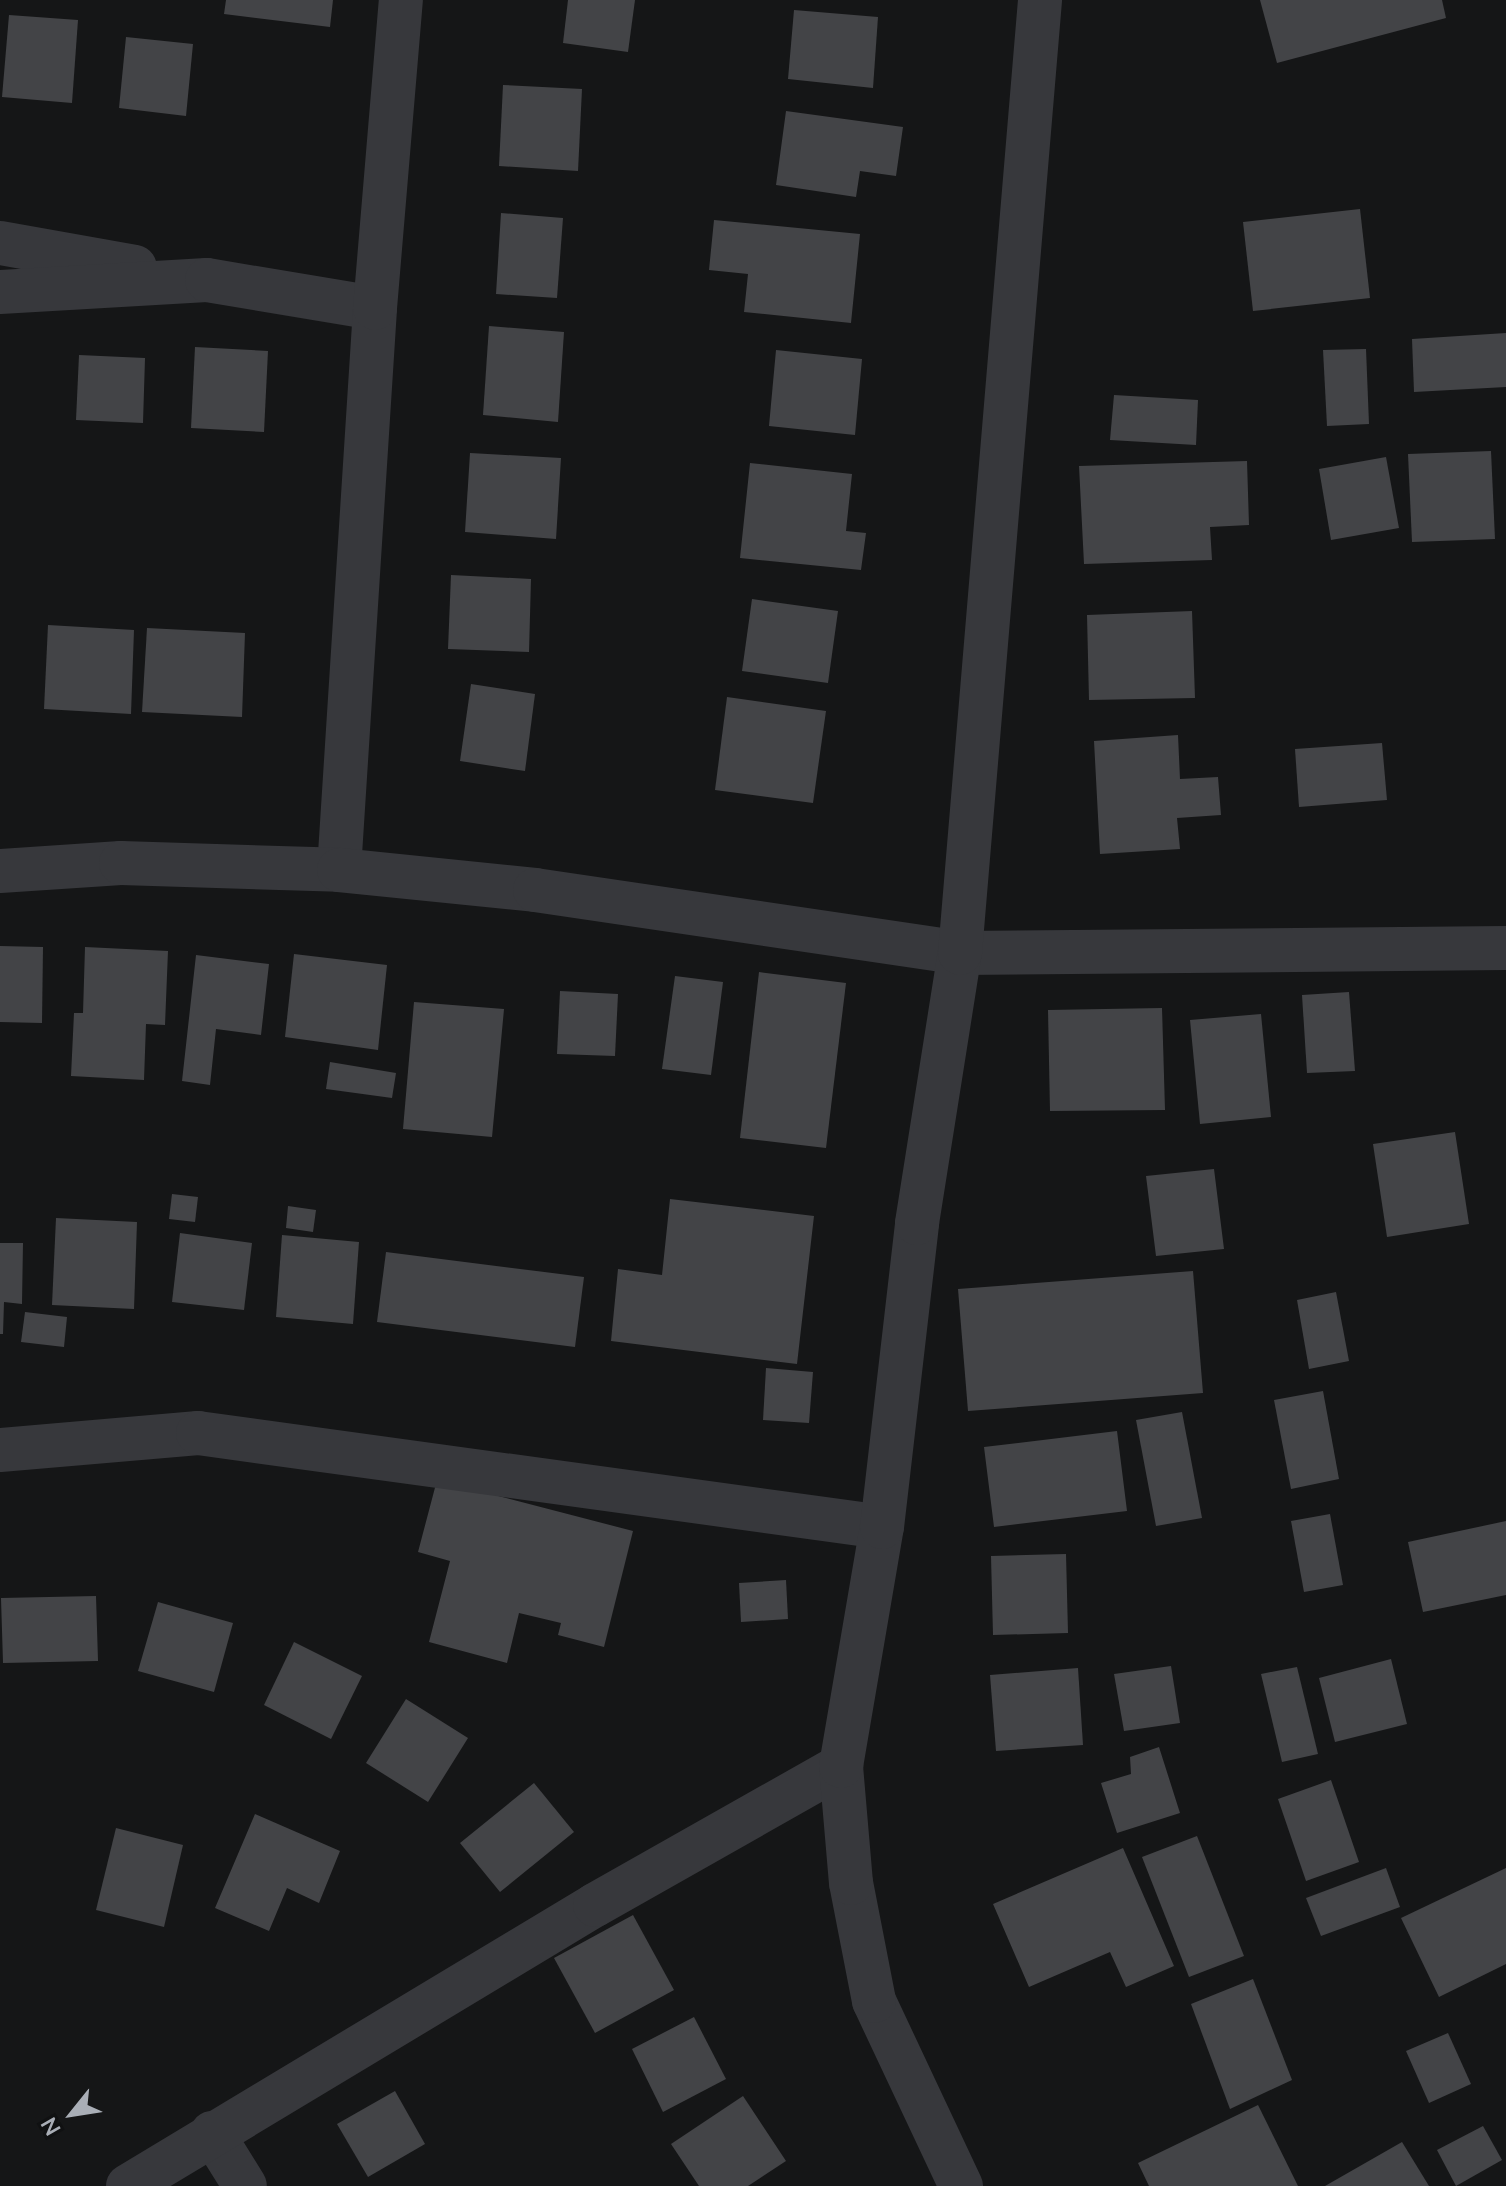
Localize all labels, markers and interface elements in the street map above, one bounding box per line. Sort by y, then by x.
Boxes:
north arrow [32,2074,112,2154]
text: N [34,2111,68,2141]

